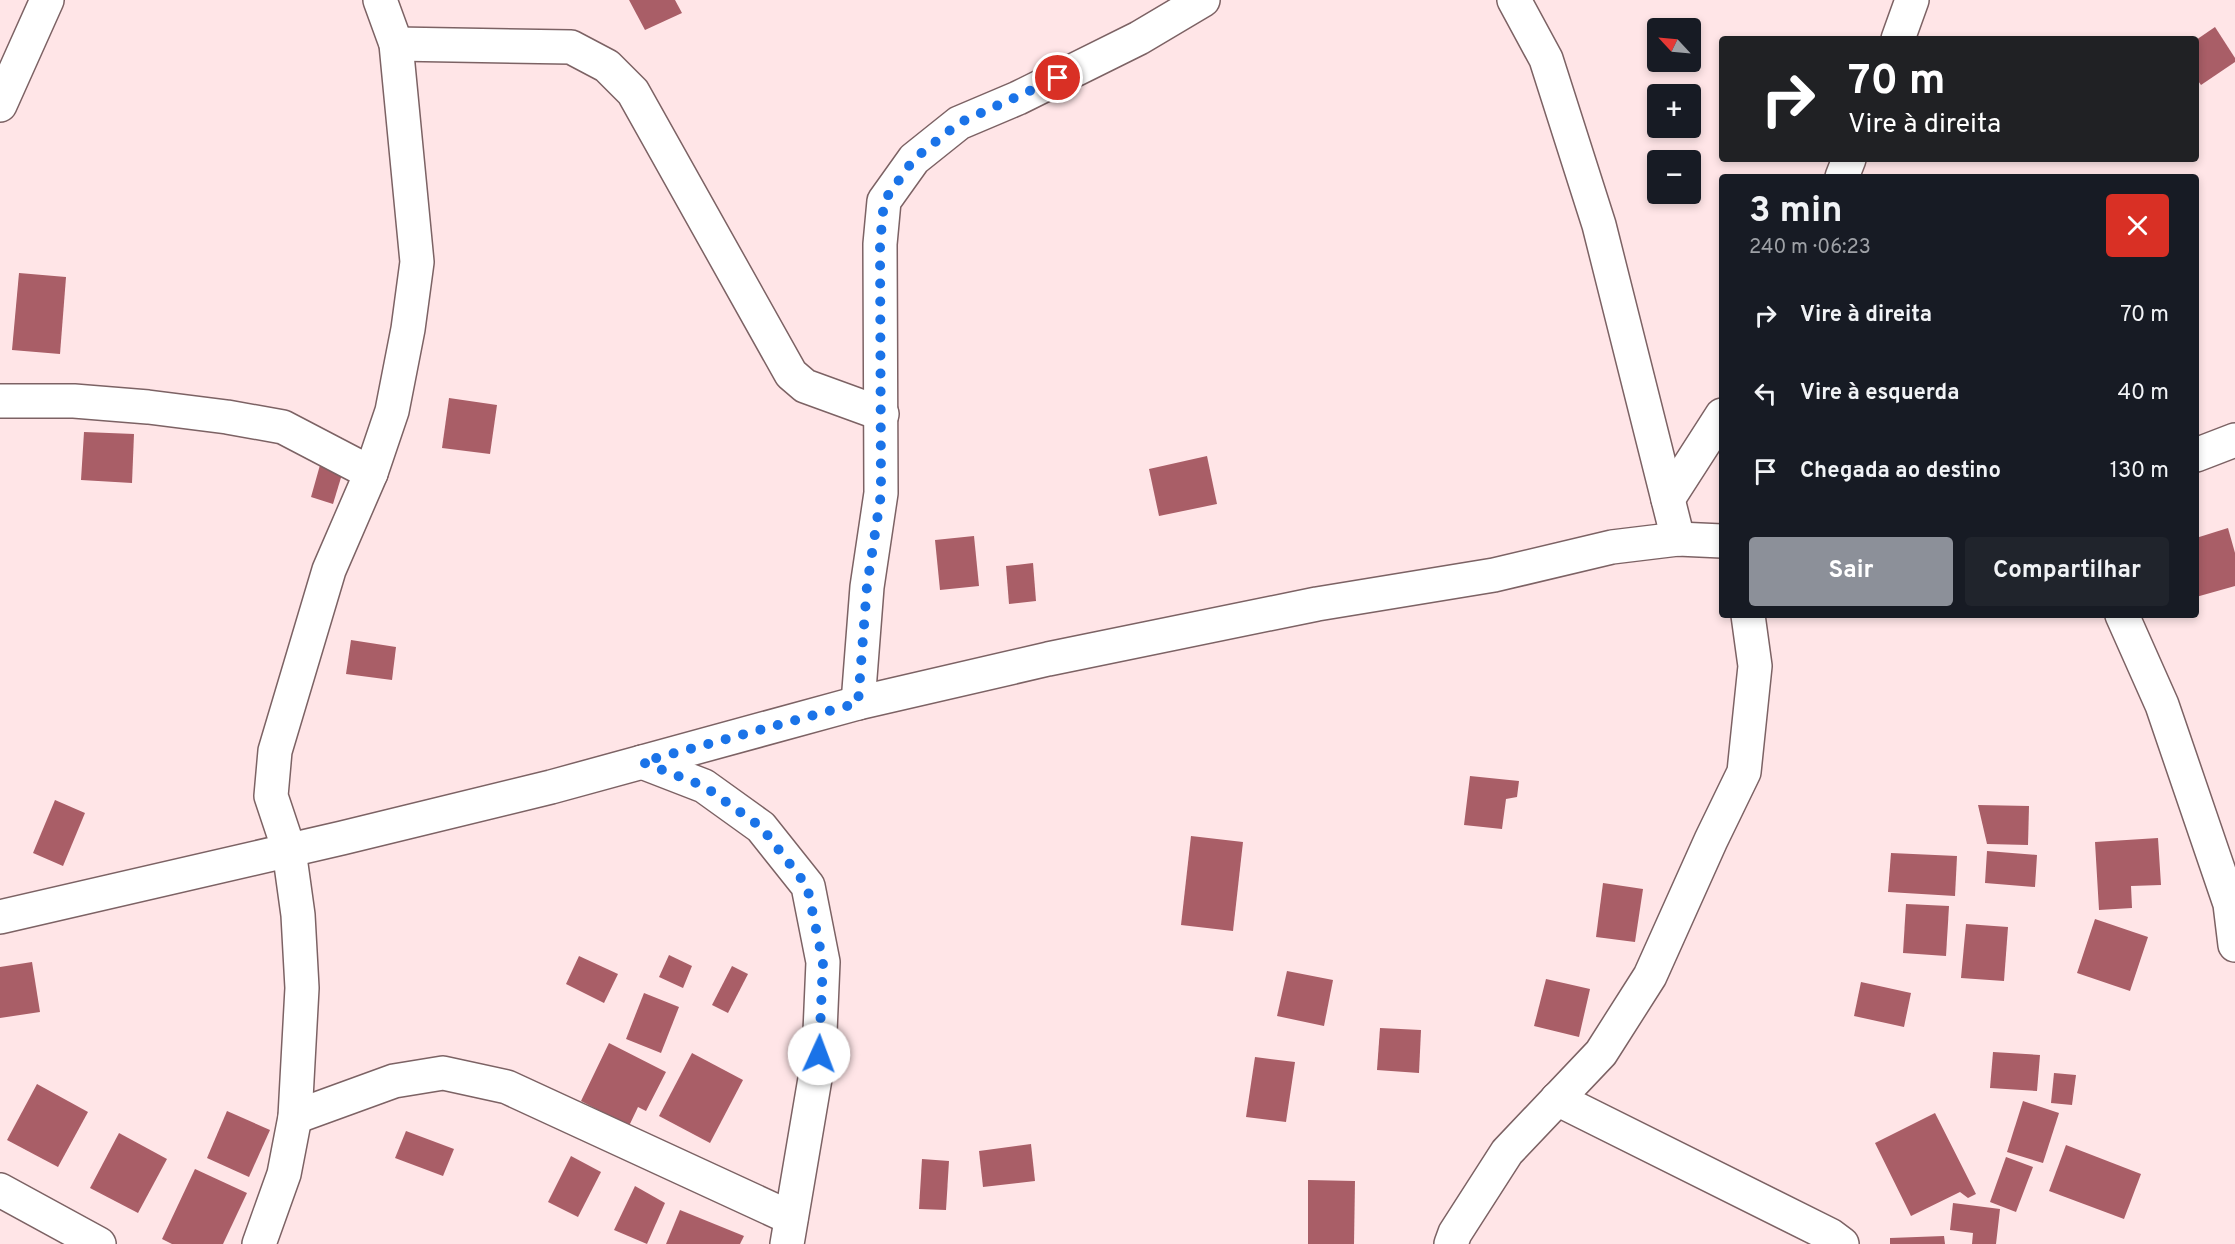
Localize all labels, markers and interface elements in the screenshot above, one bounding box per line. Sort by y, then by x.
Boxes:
north arrow [1647,18,1701,72]
map controls [1647,18,1701,204]
pin [1032,52,1083,103]
text: 70 m [1848,56,1946,109]
icon: right [1749,60,1827,138]
icon: arrive [1041,61,1074,94]
button: + [1647,84,1701,138]
text: Vire à direita [1848,108,2001,142]
button: − [1647,150,1701,204]
text: 3 min [1749,189,1843,235]
button: close [2106,194,2169,257]
text: 240 m · 06:23 [1749,235,1871,261]
icon: right [1749,299,1782,332]
text: Vire à direita [1800,302,1932,329]
text: 70 m [2120,302,2169,329]
icon: left [1749,377,1782,410]
text: Vire à esquerda [1800,380,1959,407]
text: 40 m [2117,380,2169,407]
icon: arrive [1749,455,1782,488]
text: Chegada ao destino [1800,458,2001,485]
text: 130 m [2110,458,2169,485]
button: Sair [1749,537,1953,606]
button: Compartilhar [1965,537,2169,606]
position arrow [787,1022,851,1086]

